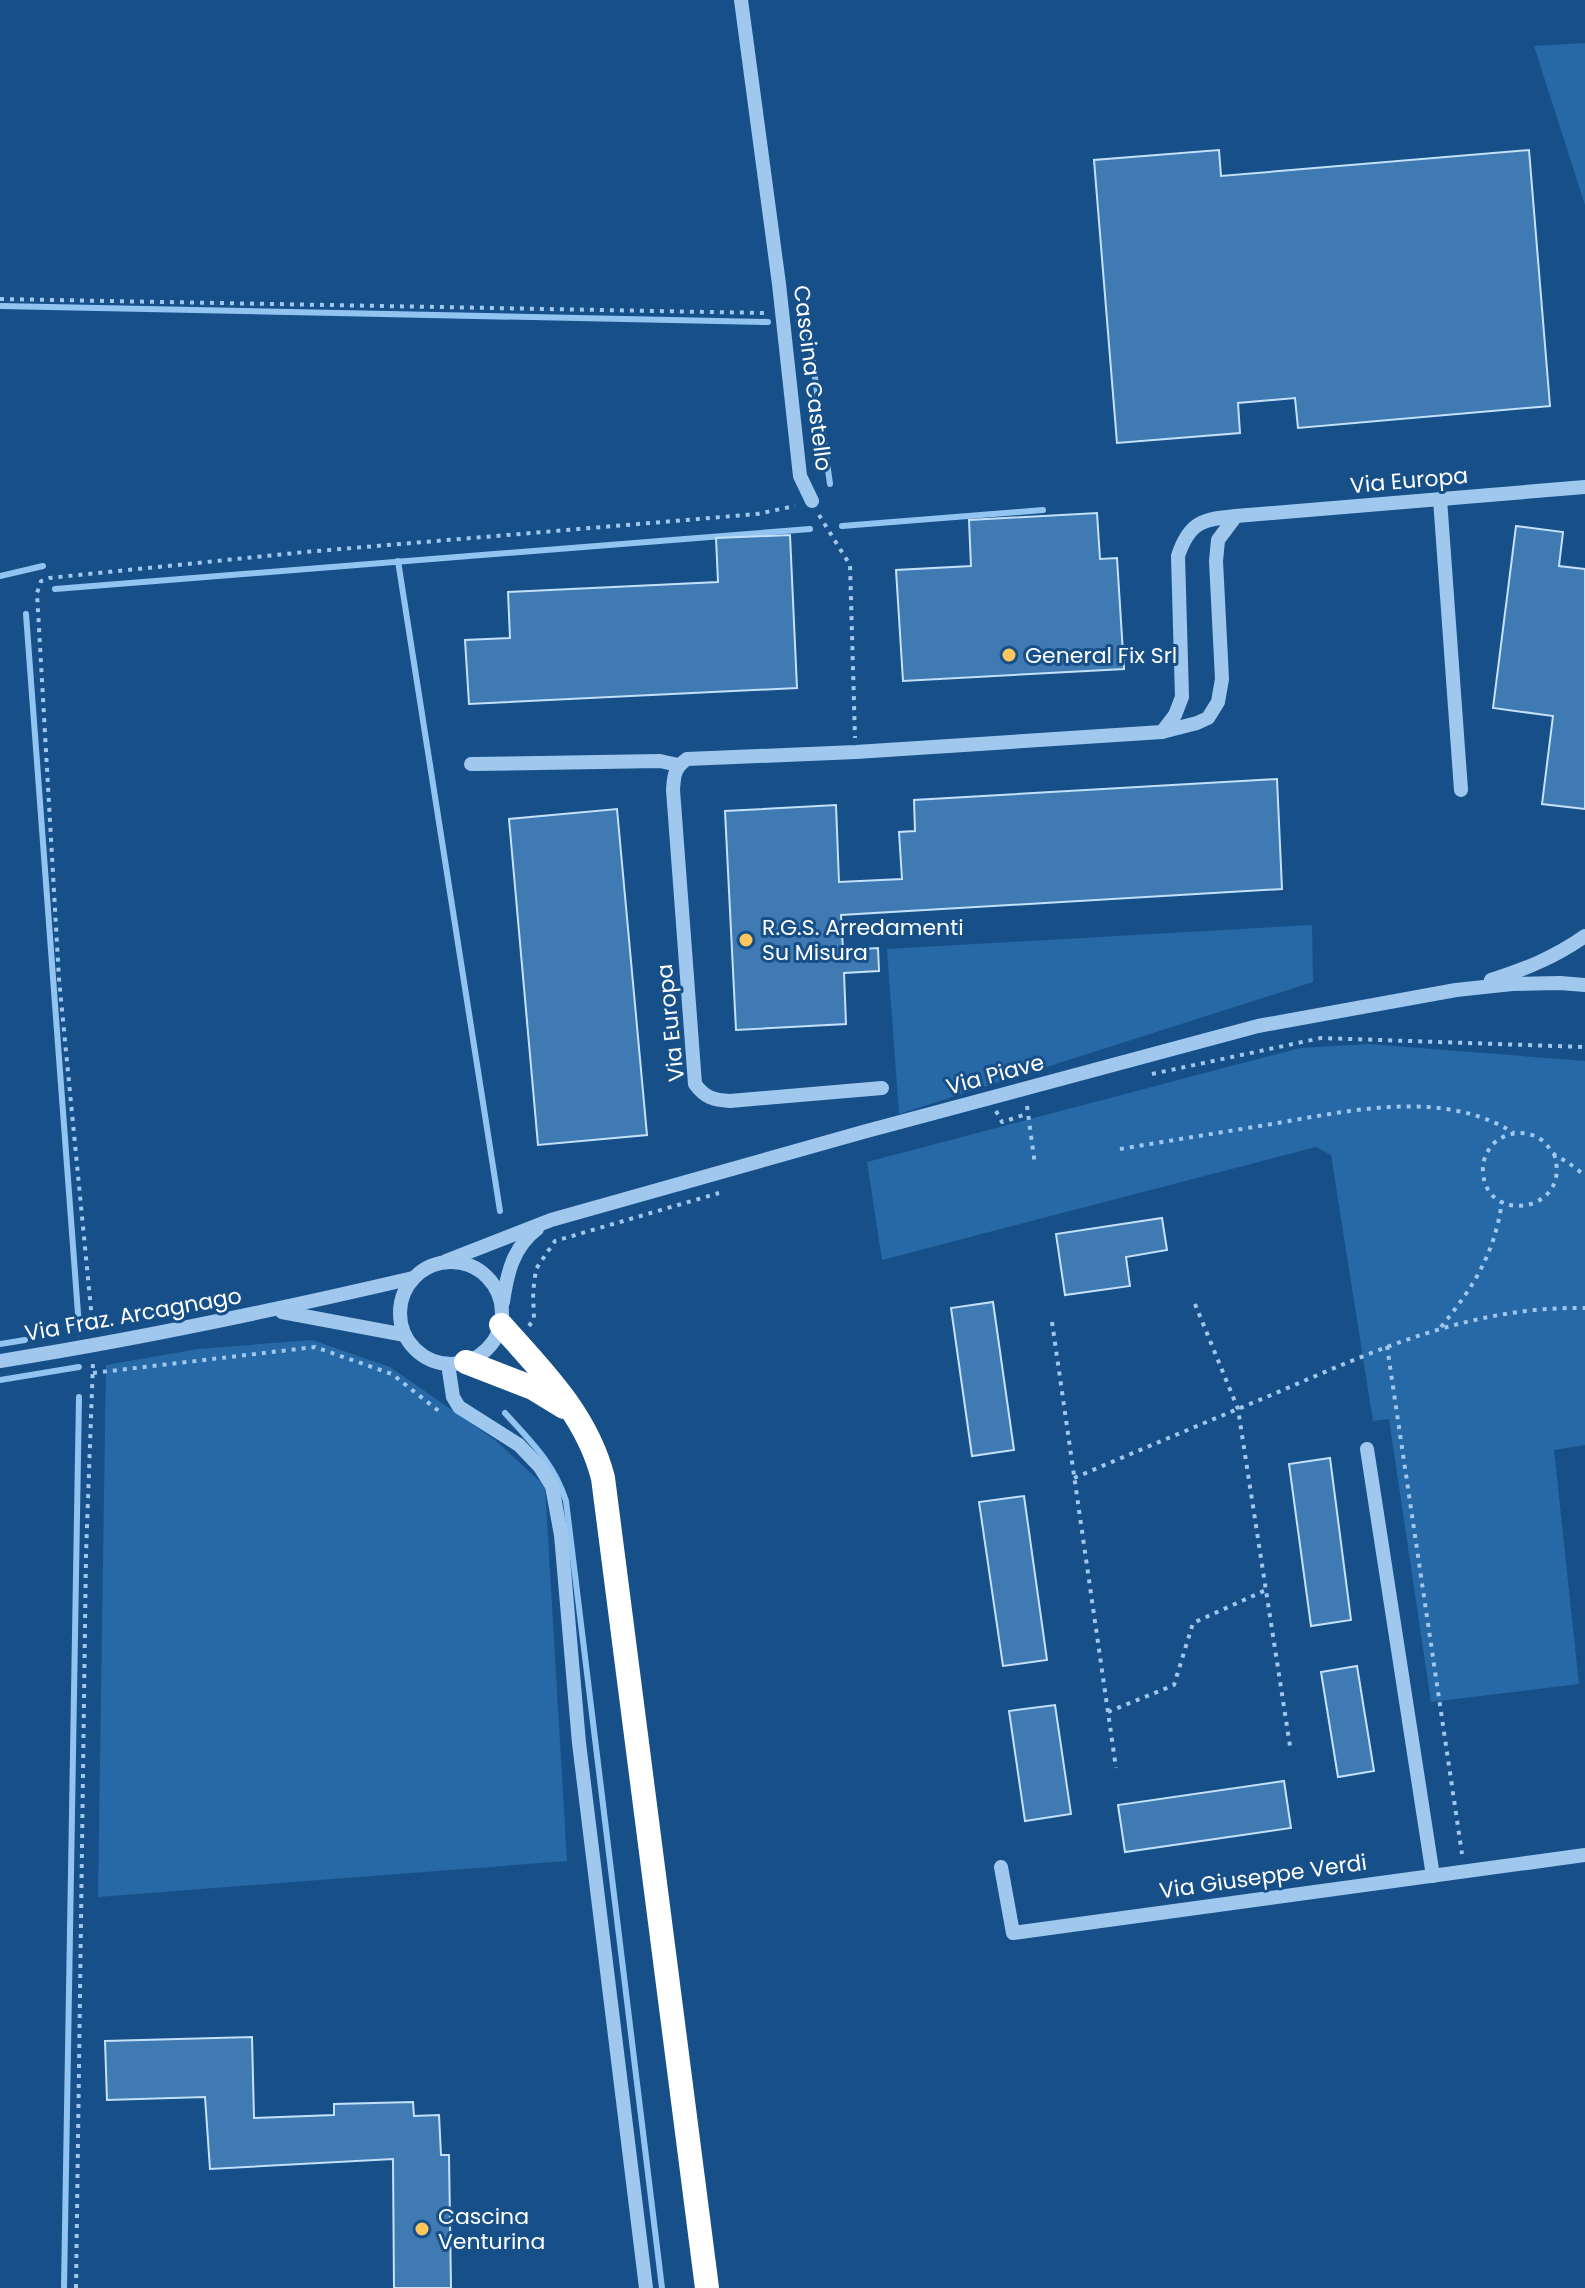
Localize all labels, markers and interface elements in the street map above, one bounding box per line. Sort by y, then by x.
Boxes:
street label: Cascina Castello [786,283,839,473]
street label: Via Europa [1349,460,1469,501]
place label: General Fix Srl [1025,640,1177,671]
marker: General Fix Srl [1000,646,1018,664]
place label: R.G.S. Arredamenti Su Misura [762,912,964,968]
marker: R.G.S. Arredamenti Su Misura [737,931,755,949]
street label: Via Europa [649,962,692,1083]
street label: Via Piave [943,1047,1047,1102]
street label: Via Fraz. Arcagnago [22,1280,244,1349]
street label: Via Giuseppe Verdi [1157,1847,1369,1906]
place label: Cascina Venturina [438,2201,545,2257]
marker: Cascina Venturina [413,2220,431,2238]

